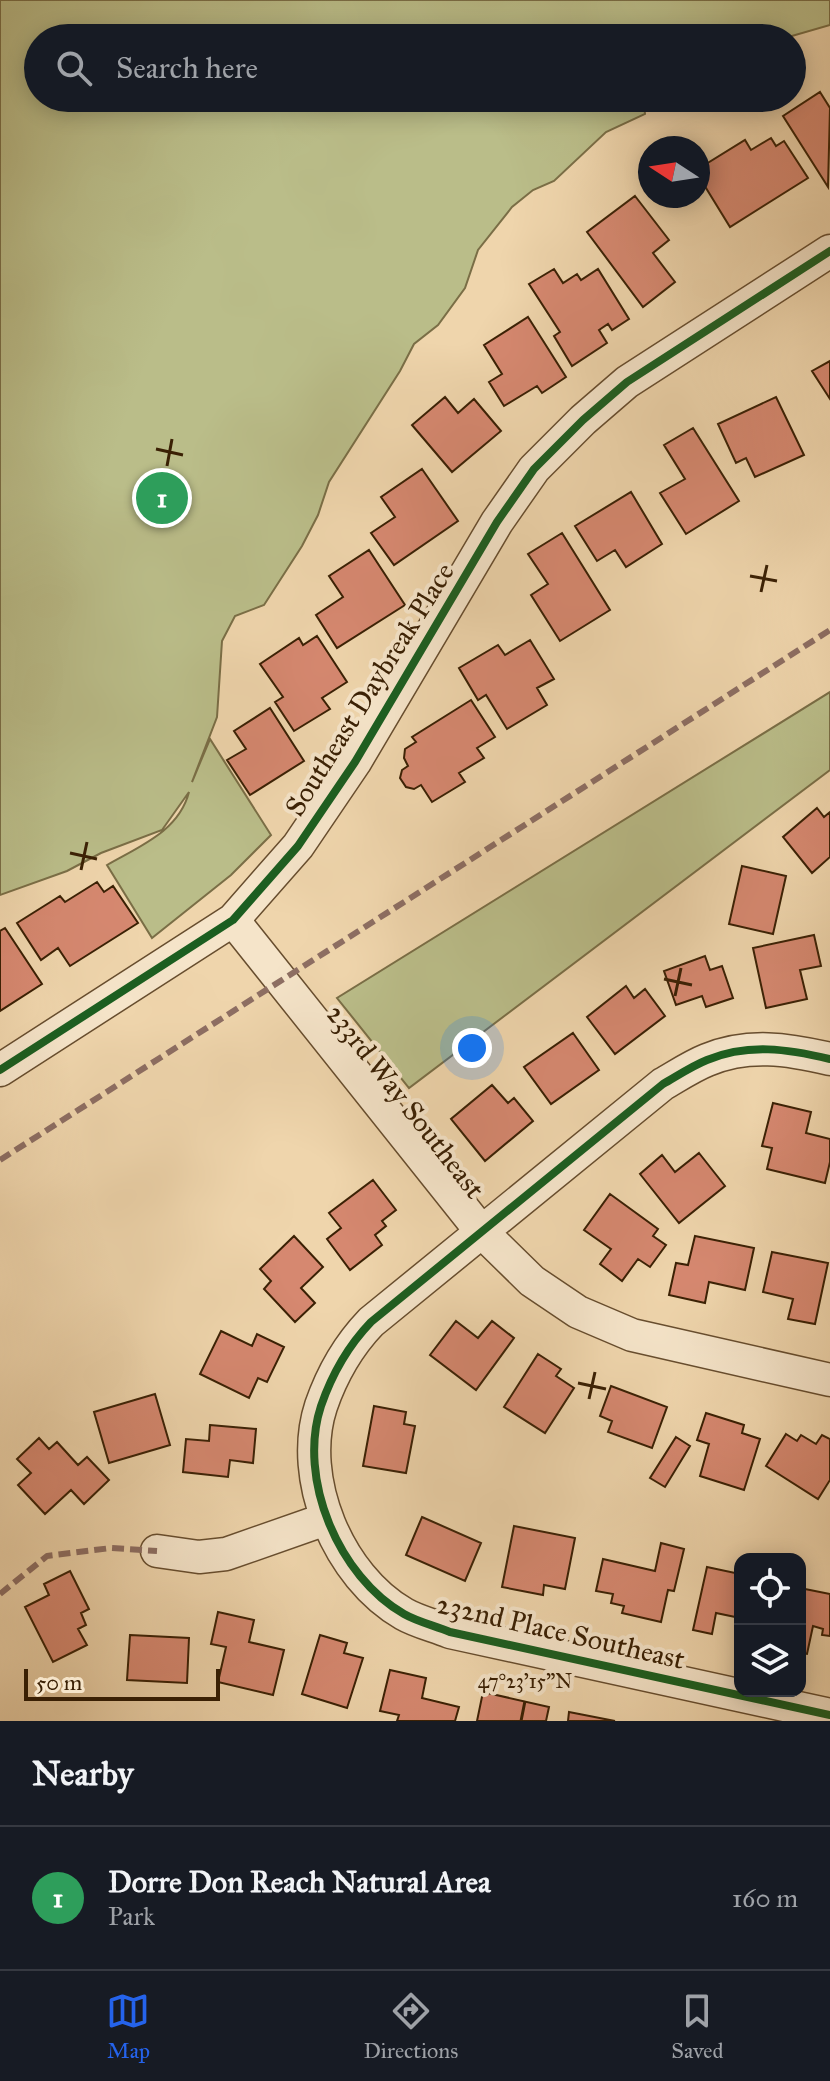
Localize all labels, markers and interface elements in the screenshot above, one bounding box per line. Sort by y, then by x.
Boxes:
search box [24,24,806,112]
icon: search [52,46,96,90]
text: Search here [116,50,258,86]
north arrow [638,136,710,208]
pin: 1 [136,468,188,528]
street label: Southeast Daybreak Place [277,556,462,822]
street label: 233rd Way Southeast [319,997,492,1205]
your location [452,1028,492,1068]
map controls [734,1553,806,1697]
button: locate [734,1553,806,1625]
street label: 232nd Place Southeast [434,1586,688,1677]
button: layers [734,1625,806,1697]
scale bar [24,1665,220,1701]
text: 50 m [36,1669,82,1696]
text: 47°23'15"N [478,1669,572,1693]
text: Nearby [32,1753,134,1794]
text: Dorre Don Reach Natural Area [108,1864,491,1900]
text: 1 [53,1882,63,1914]
text: 160 m [732,1882,798,1914]
text: Park [108,1900,155,1932]
tab: Map [106,1989,150,2064]
tab: Directions [363,1989,458,2064]
tab: Saved [671,1989,723,2064]

